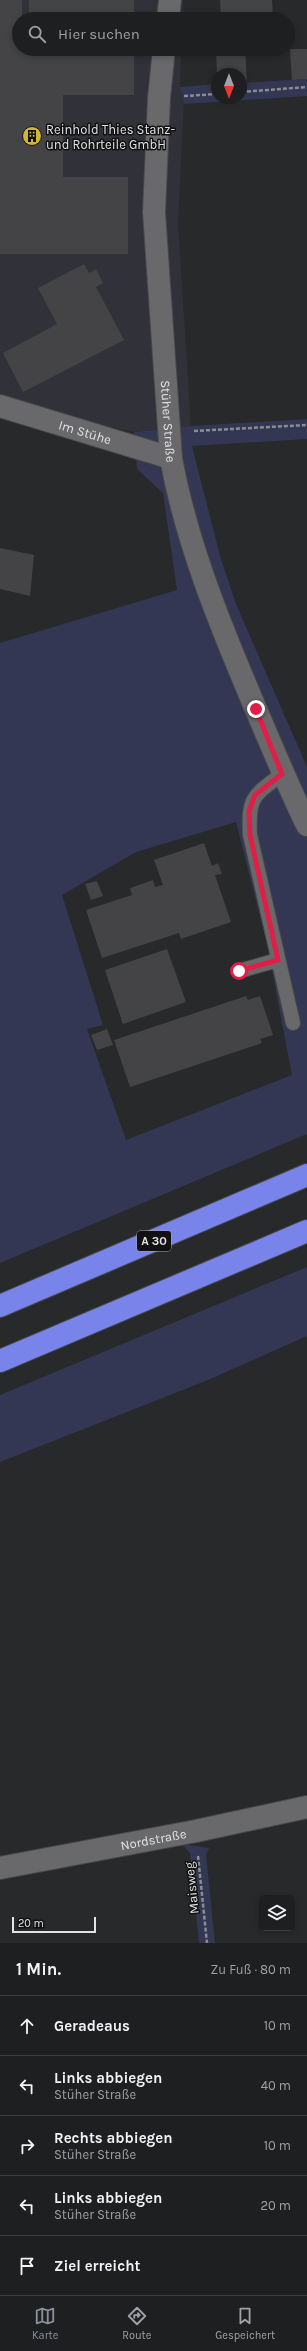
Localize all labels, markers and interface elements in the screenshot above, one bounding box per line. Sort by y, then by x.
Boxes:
search box [12,12,295,56]
icon: search [26,23,48,45]
text: Hier suchen [58,25,140,43]
north arrow [211,68,247,104]
place label: Reinhold Thies Stanz- und Rohrteile GmbH [46,122,175,152]
building icon: Reinhold Thies Stanz- und Rohrteile GmbH [21,125,43,147]
street label: Stüher Straße [158,380,179,464]
street label: Im Stühe [57,417,113,448]
route end [247,700,265,718]
route start [230,962,248,980]
road number: A 30 [137,1231,171,1251]
street label: Nordstraße [119,1826,188,1853]
street label: Maisweg [181,1860,202,1915]
map controls [259,1895,295,1931]
button: layers [259,1895,295,1931]
scale bar [12,1915,96,1934]
text: 20 m [18,1917,44,1930]
text: 1 Min. [16,1959,61,1979]
text: Zu Fuß · 80 m [211,1962,291,1977]
icon: ahead [16,2015,38,2037]
text: Geradeaus [54,2017,130,2035]
text: 10 m [264,2018,291,2033]
text: Links abbiegen [54,2069,162,2087]
icon: left [16,2075,38,2097]
text: 40 m [261,2078,291,2093]
text: Stüher Straße [54,2087,136,2102]
text: Rechts abbiegen [54,2129,173,2147]
icon: right [16,2135,38,2157]
text: 10 m [264,2138,291,2153]
text: Stüher Straße [54,2147,136,2162]
text: Links abbiegen [54,2189,162,2207]
icon: left [16,2195,38,2217]
text: 20 m [261,2198,291,2213]
text: Stüher Straße [54,2207,136,2222]
icon: arrive [16,2255,38,2277]
text: Ziel erreicht [54,2257,140,2275]
tab: Karte [32,2305,58,2342]
tab: Route [122,2305,151,2342]
tab: Gespeichert [215,2305,275,2342]

